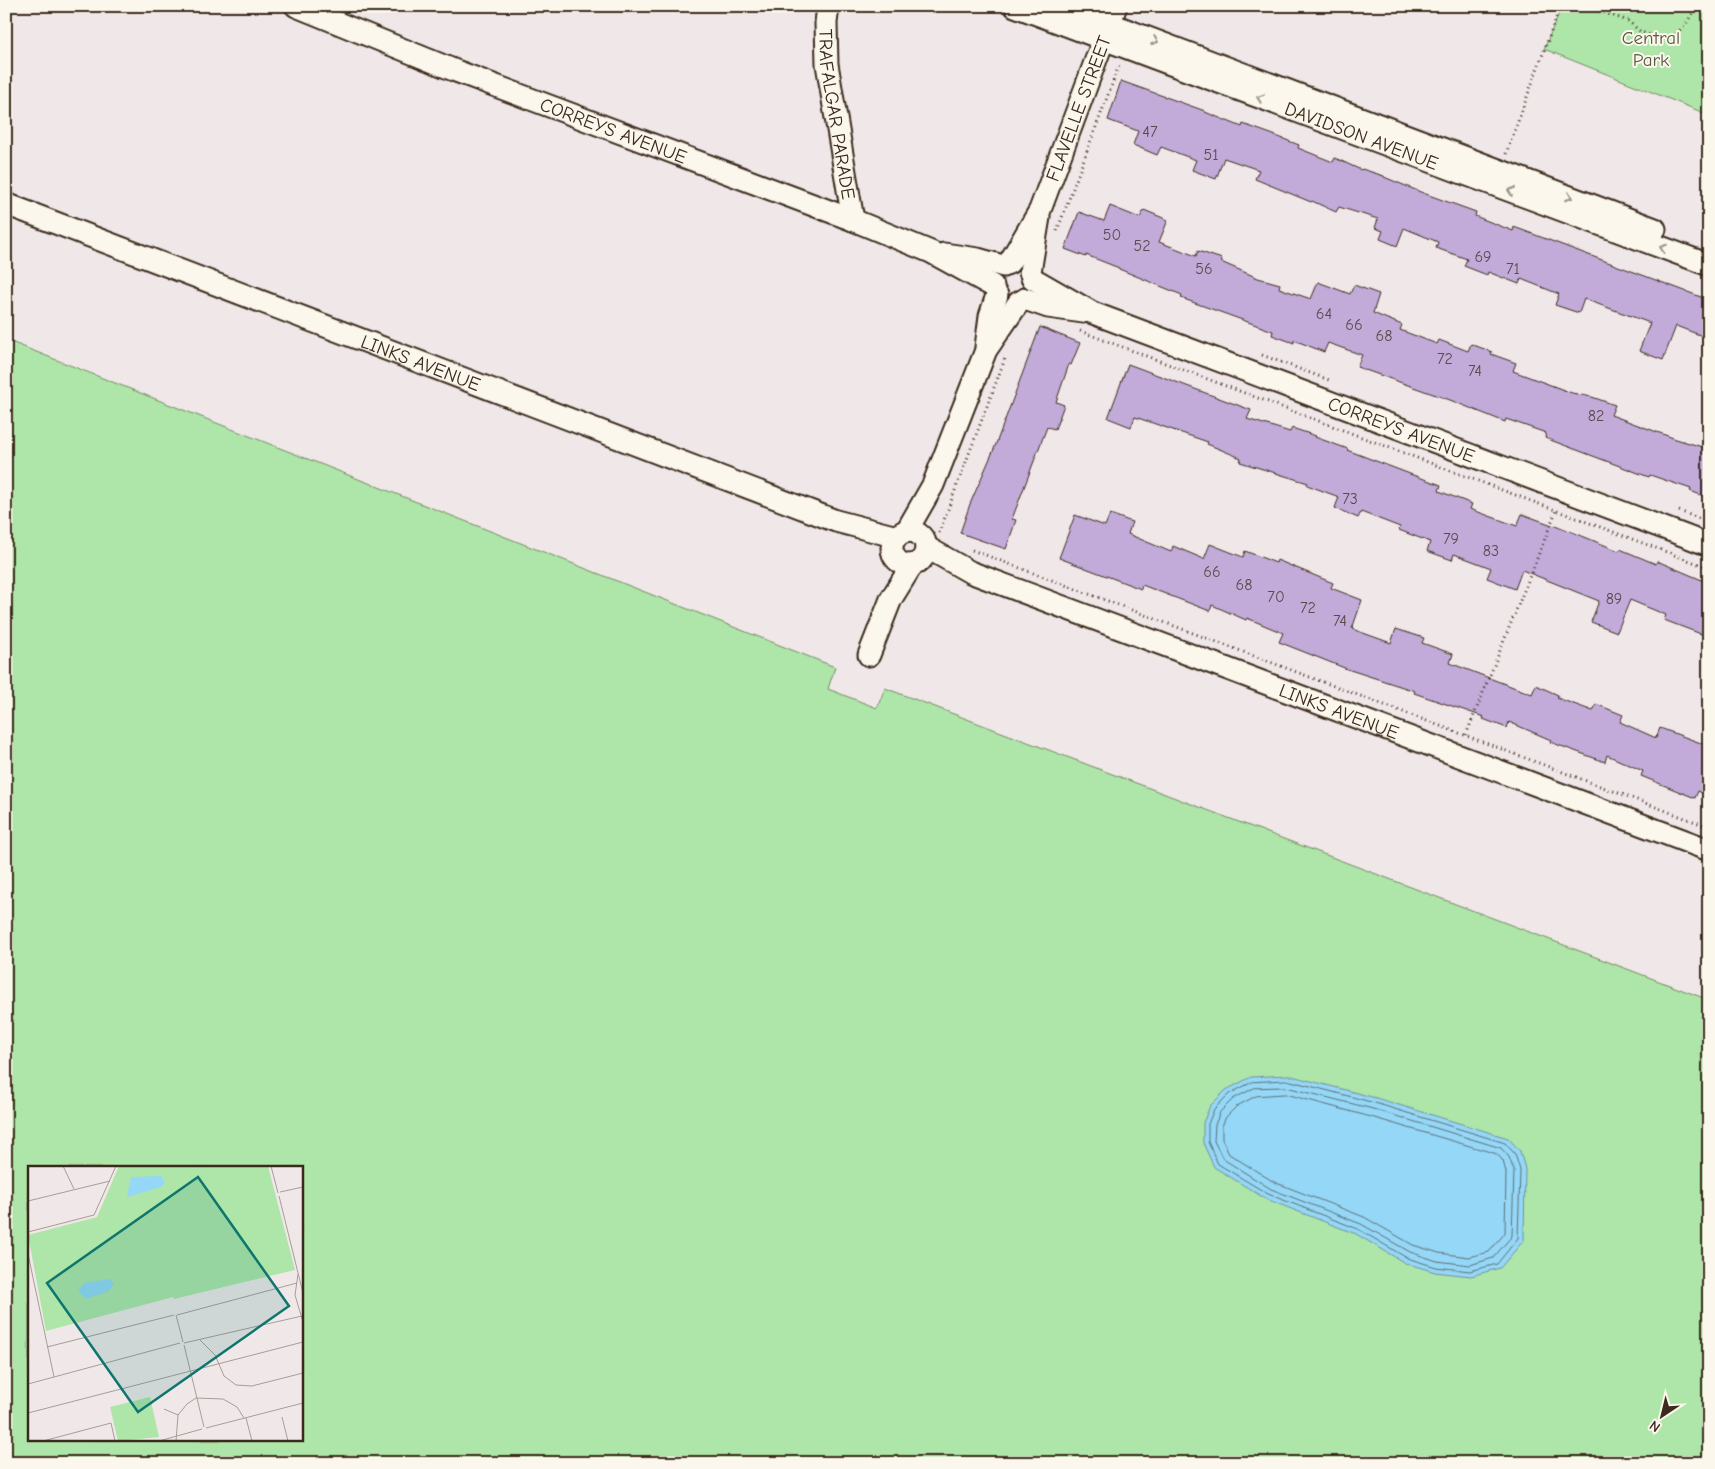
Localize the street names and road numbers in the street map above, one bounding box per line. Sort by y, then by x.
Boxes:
street label: TRAFALGAR PARADE [814,29,859,201]
street label: FLAVELLE STREET [1042,33,1116,185]
street label: CORREYS AVENUE [537,94,690,169]
street label: DAVIDSON AVENUE [1281,98,1441,175]
street label: LINKS AVENUE [358,331,483,396]
street label: CORREYS AVENUE [1325,392,1478,468]
street label: LINKS AVENUE [1276,679,1402,744]

